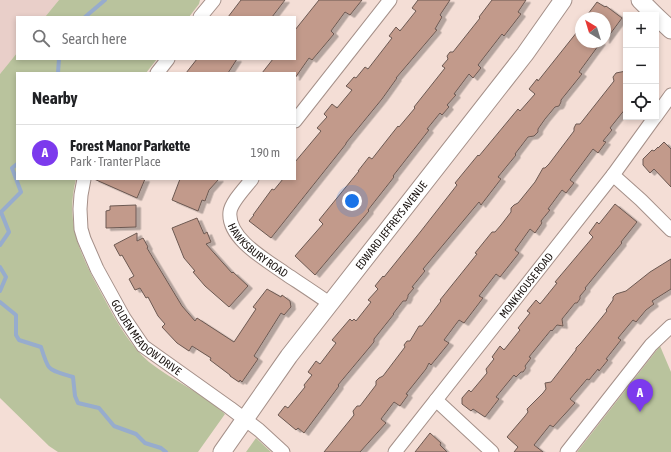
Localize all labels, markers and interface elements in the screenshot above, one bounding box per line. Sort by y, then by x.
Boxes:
north arrow [575,12,611,48]
map controls [623,12,659,120]
button: + [623,12,659,48]
search box [16,16,296,60]
icon: search [30,27,52,49]
text: Search here [62,30,127,47]
button: − [623,48,659,84]
button: locate [623,84,659,120]
text: Nearby [32,88,78,108]
text: Forest Manor Parkette [70,137,190,154]
text: A [42,145,48,160]
text: 190 m [251,145,280,160]
text: Park · Tranter Place [70,154,161,169]
street label: EDWARD JEFFREYS AVENUE [353,179,429,272]
your location [342,191,362,211]
street label: HAWKSBURY ROAD [226,221,290,280]
street label: MONKHOUSE ROAD [497,251,555,320]
street label: GOLDEN MEADOW DRIVE [109,297,184,377]
pin: A [627,379,653,412]

